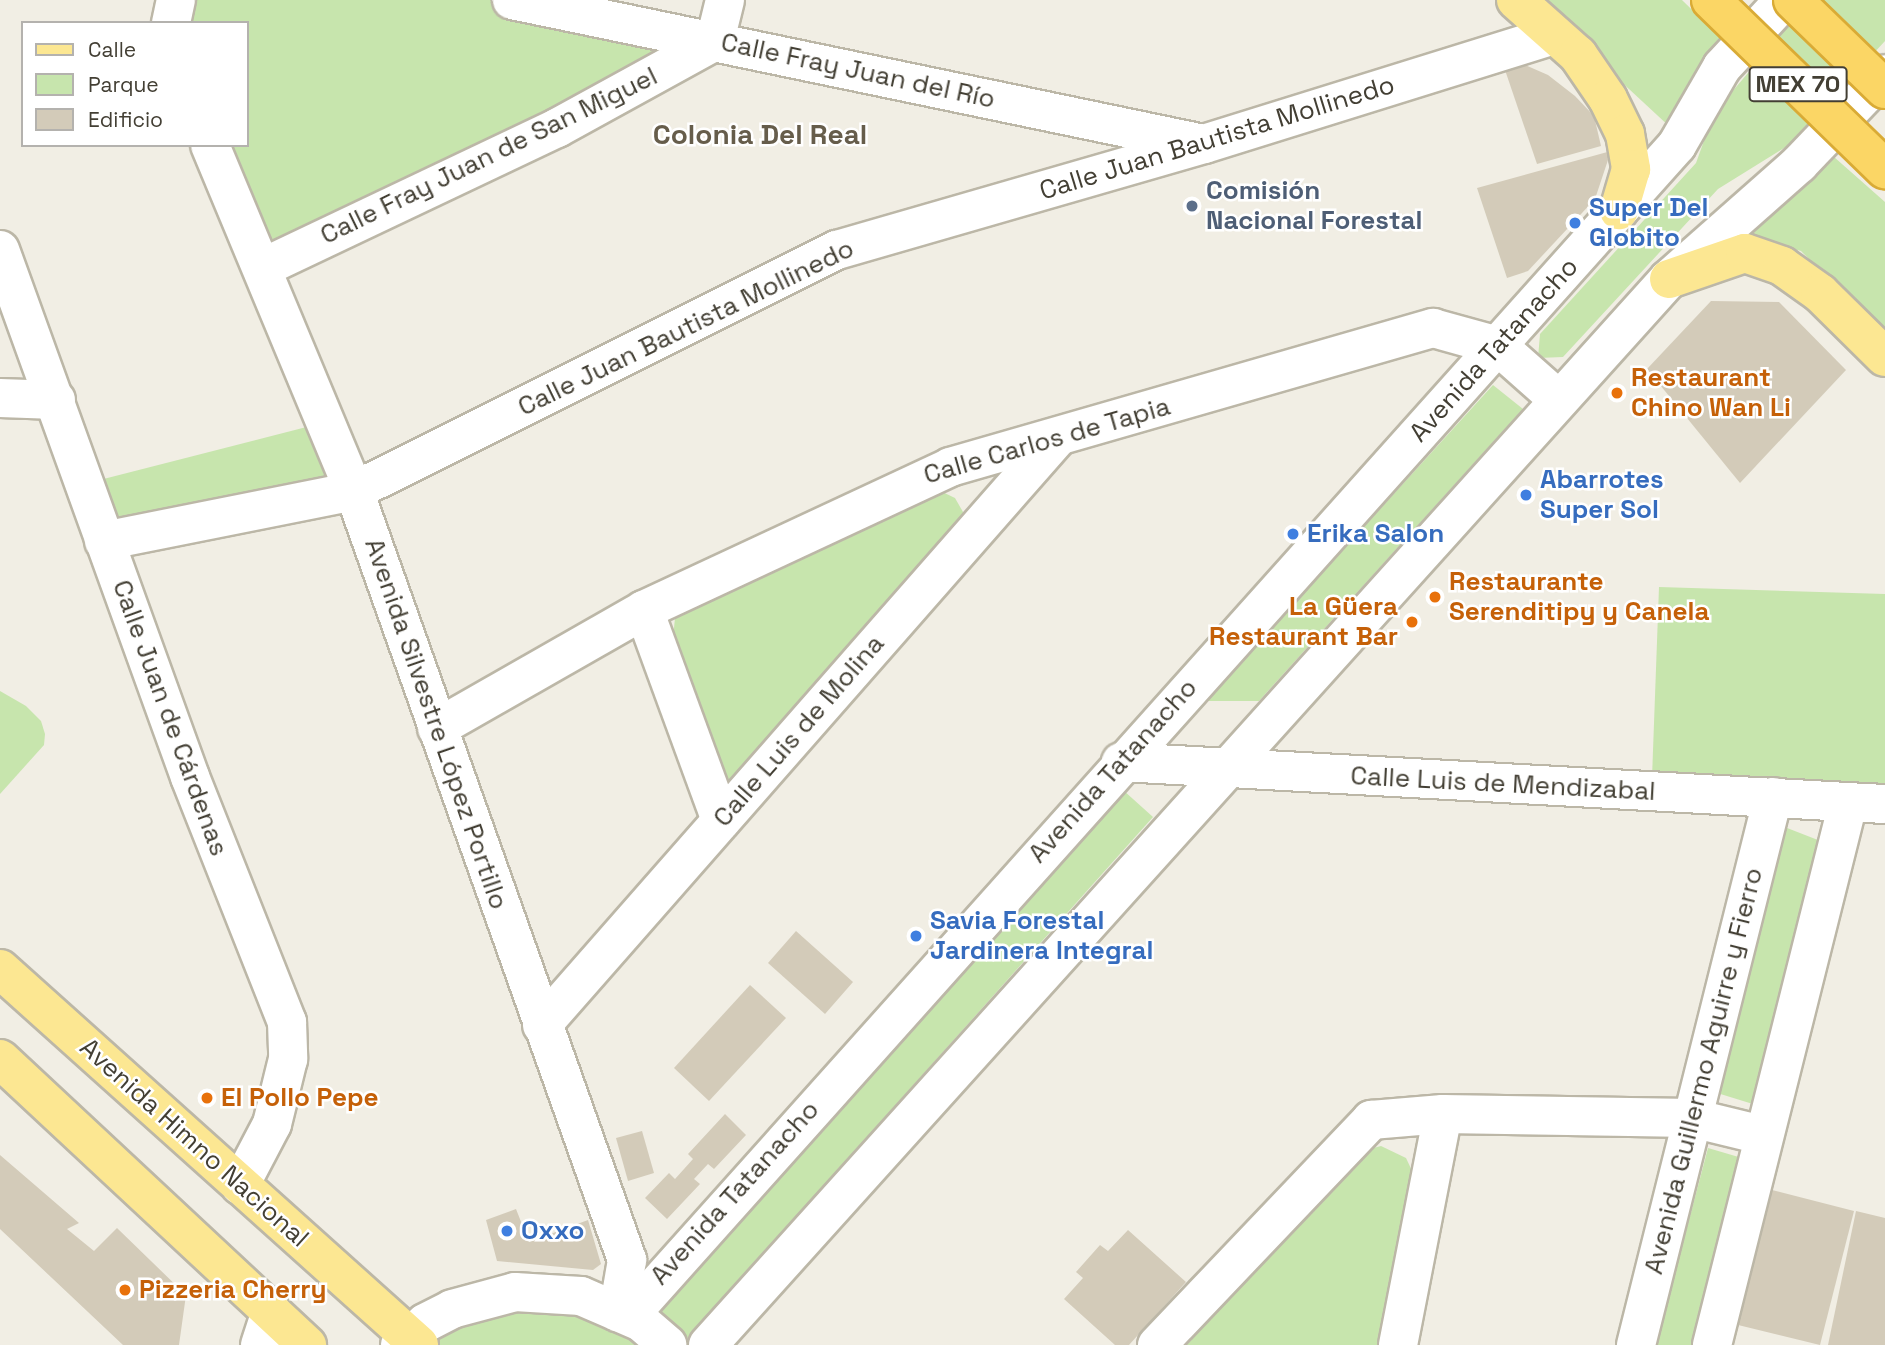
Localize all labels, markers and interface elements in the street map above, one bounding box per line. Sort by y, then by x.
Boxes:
legend [21,21,248,147]
street label: Calle Fray Juan del Río [718,27,998,115]
text: Calle [88,36,136,63]
street label: Calle Fray Juan de San Miguel [315,61,663,251]
road number: MEX 70 [1747,64,1849,104]
street label: Calle Juan Bautista Mollinedo [1036,69,1398,207]
text: Parque [88,71,159,98]
text: Edificio [88,106,163,133]
district label: Colonia Del Real [653,117,867,151]
place label: Comisión Nacional Forestal [1206,175,1423,236]
place label: Super Del Globito [1589,192,1708,254]
marker: Comisión Nacional Forestal [1184,198,1200,214]
marker: Super Del Globito [1567,215,1583,231]
street label: Calle Juan Bautista Mollinedo [513,233,859,423]
street label: Avenida Tatanacho [1403,251,1585,449]
place label: Restaurant Chino Wan Li [1631,362,1791,424]
marker: Restaurant Chino Wan Li [1609,385,1625,401]
street label: Calle Carlos de Tapia [920,391,1174,491]
place label: Abarrotes Super Sol [1540,464,1664,526]
marker: Abarrotes Super Sol [1518,487,1534,503]
place label: Erika Salon [1307,518,1444,550]
marker: Erika Salon [1285,526,1301,542]
street label: Avenida Silvestre López Portillo [358,535,514,913]
place label: Restaurante Serenditipy y Canela [1449,566,1709,628]
street label: Calle Juan de Cárdenas [106,576,234,860]
marker: Restaurante Serenditipy y Canela [1427,589,1443,605]
place label: La Güera Restaurant Bar [1209,591,1398,652]
marker: La Güera Restaurant Bar [1404,614,1420,630]
street label: Calle Luis de Molina [707,629,891,833]
street label: Avenida Tatanacho [1022,672,1204,870]
street label: Calle Luis de Mendizabal [1350,760,1656,808]
street label: Avenida Guillermo Aguirre y Fierro [1638,864,1770,1278]
place label: Savia Forestal Jardinera Integral [930,905,1153,967]
marker: Savia Forestal Jardinera Integral [908,928,924,944]
street label: Avenida Himno Nacional [73,1032,315,1254]
place label: El Pollo Pepe [221,1082,379,1114]
marker: El Pollo Pepe [199,1090,215,1106]
street label: Avenida Tatanacho [644,1094,826,1292]
place label: Oxxo [521,1215,584,1247]
marker: Oxxo [499,1223,515,1239]
place label: Pizzeria Cherry [139,1274,327,1306]
marker: Pizzeria Cherry [117,1282,133,1298]

